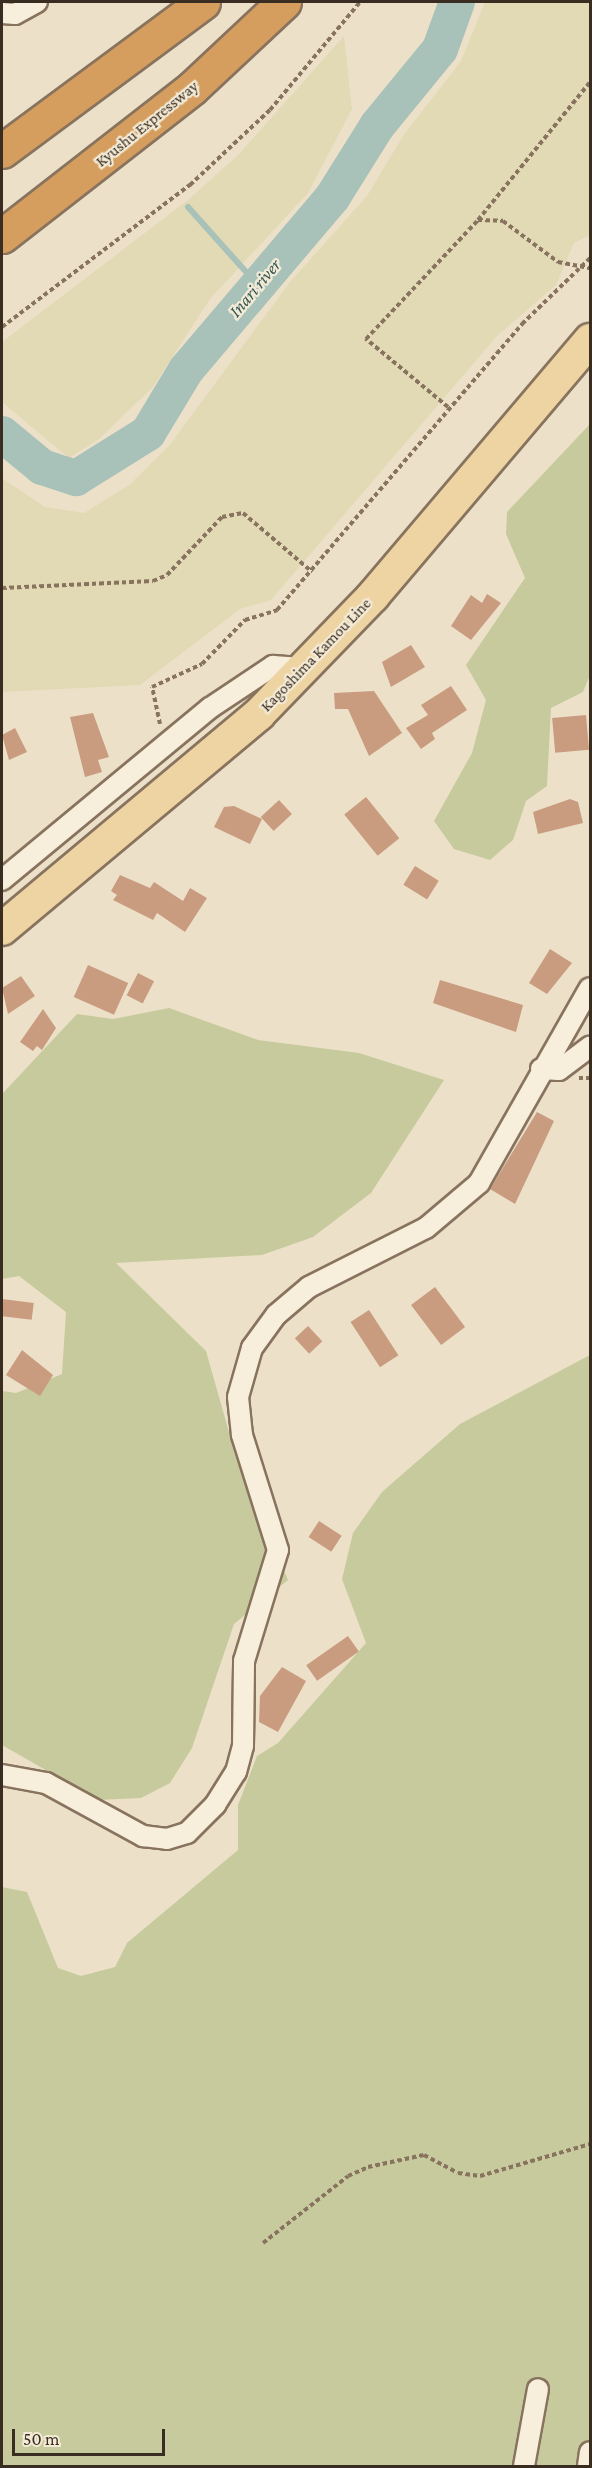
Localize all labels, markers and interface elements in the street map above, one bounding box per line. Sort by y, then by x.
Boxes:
street label: Kyushu Expressway [92,77,202,171]
water label: Inari river [224,255,286,321]
street label: Kagoshima Kamou Line [257,594,375,716]
scale bar [15,2417,168,2455]
text: 50 m [23,2429,60,2449]

